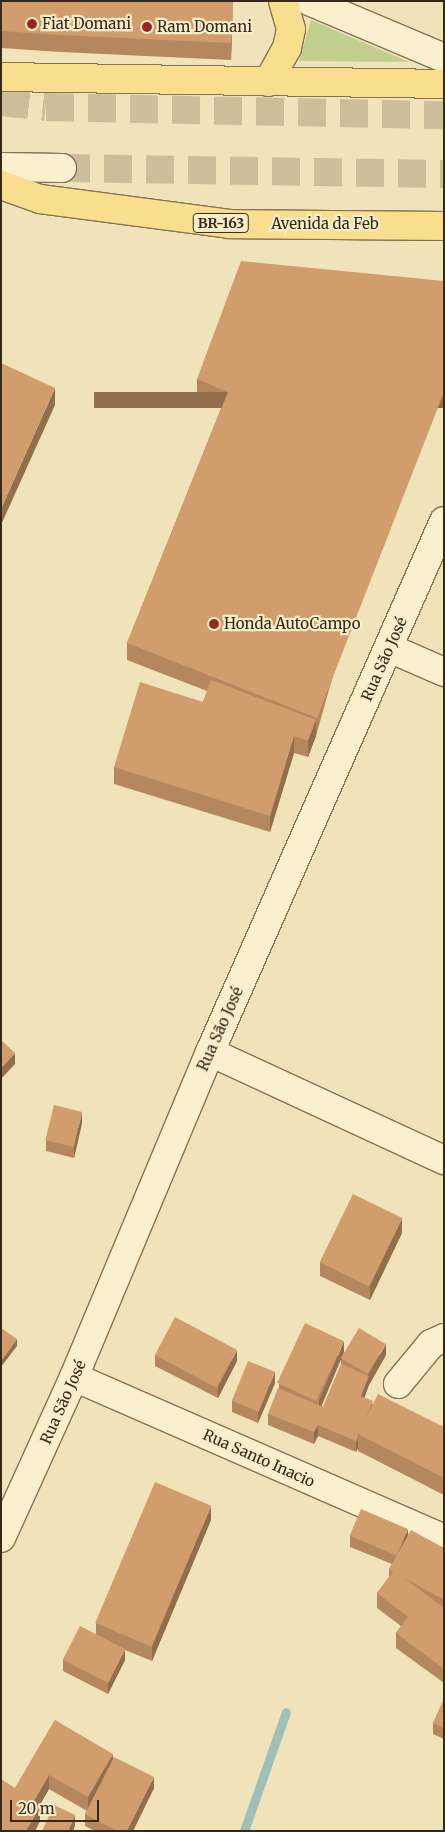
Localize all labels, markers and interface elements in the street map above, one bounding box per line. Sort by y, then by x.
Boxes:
place label: Fiat Domani [42,15,131,33]
marker: Fiat Domani [26,18,38,30]
place label: Ram Domani [157,18,252,36]
marker: Ram Domani [141,21,153,33]
road number: BR-163 [192,212,250,234]
street label: Avenida da Feb [271,215,379,233]
street label: Rua São José [357,614,411,704]
place label: Honda AutoCampo [224,615,360,633]
marker: Honda AutoCampo [208,618,220,630]
street label: Rua São José [193,984,247,1074]
street label: Rua São José [36,1357,90,1447]
street label: Rua Santo Inacio [200,1425,318,1491]
scale bar [12,1790,101,1822]
text: 20 m [18,1799,55,1818]

